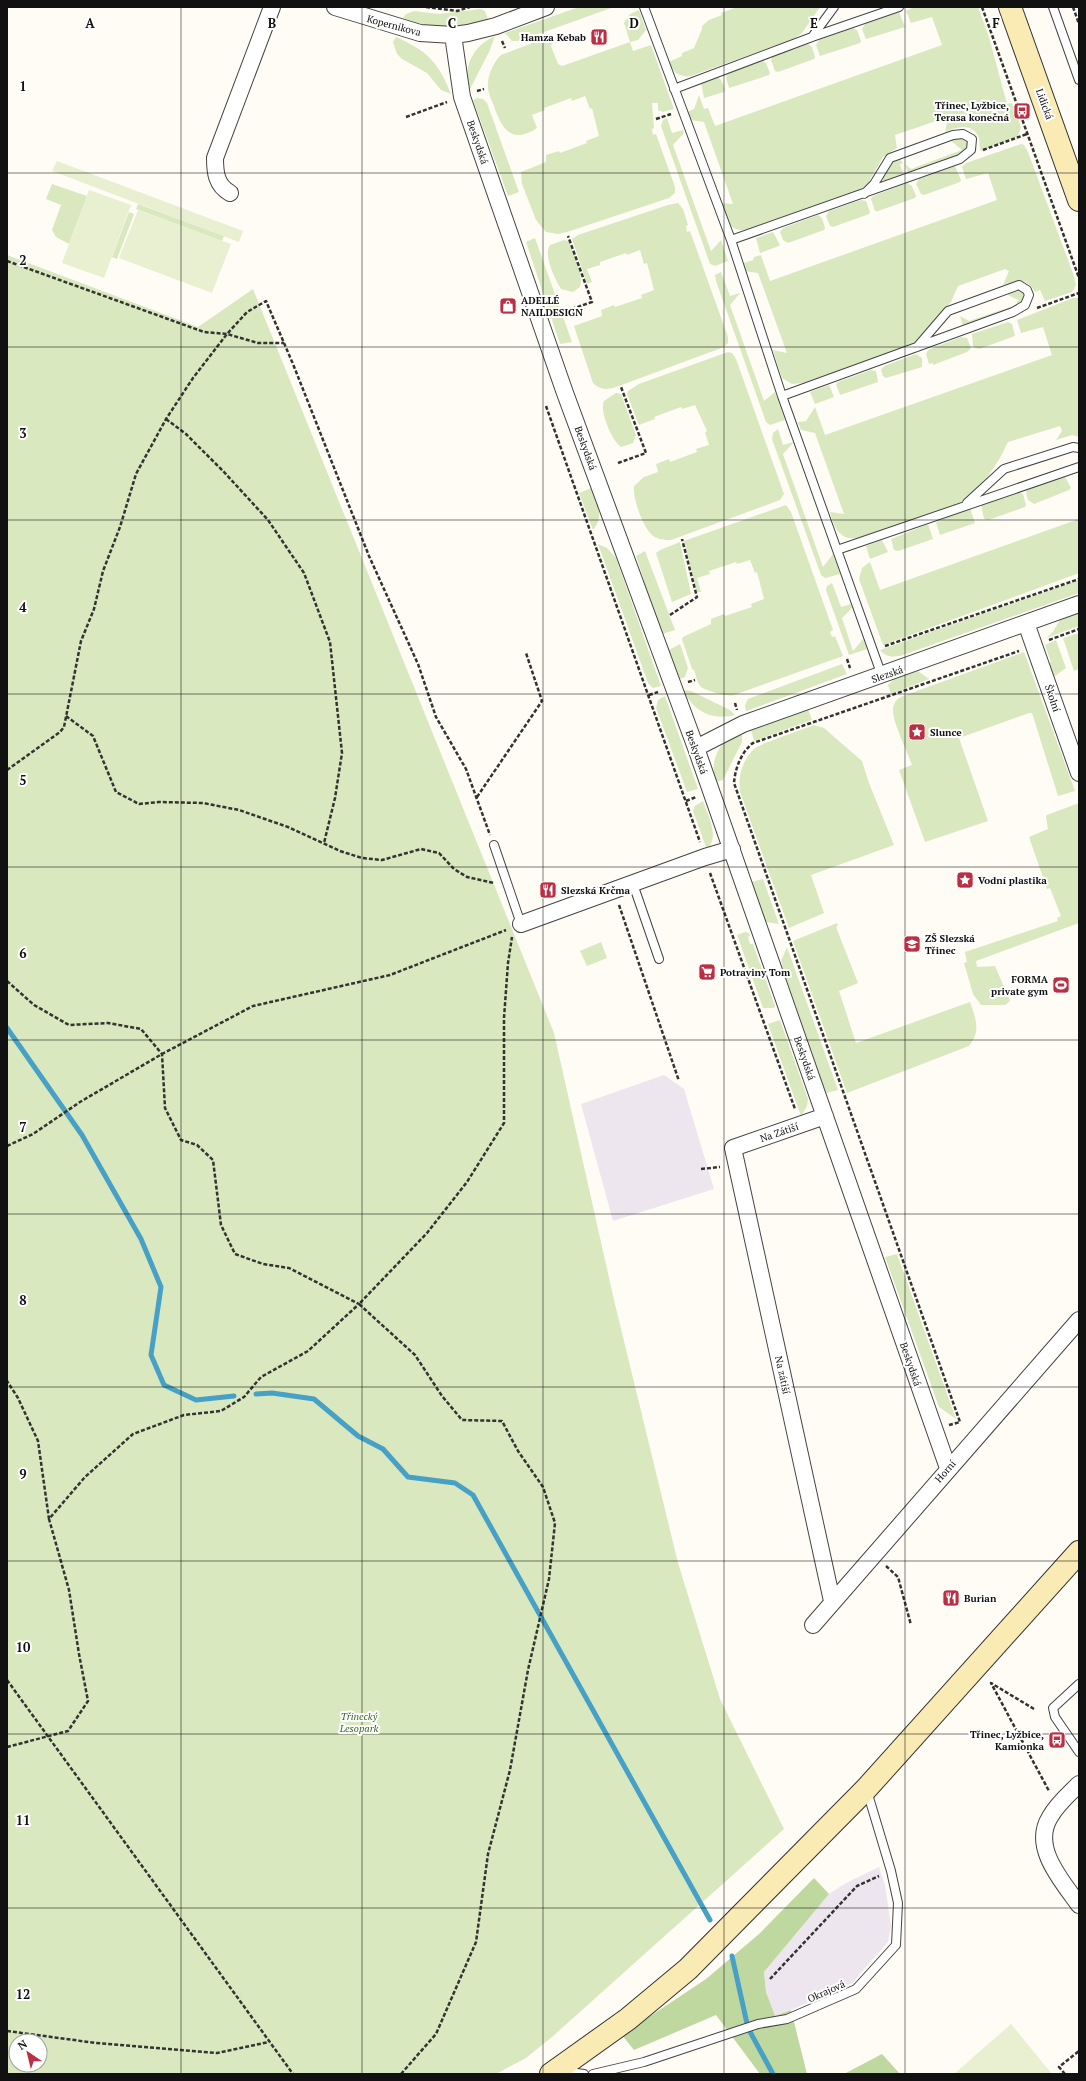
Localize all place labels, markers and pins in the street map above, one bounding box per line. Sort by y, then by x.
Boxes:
restaurant icon: Hamza Kebab [589,27,609,47]
place label: Hamza Kebab [521,31,586,44]
place label: Třinec, Lyžbice, Terasa konečná [935,99,1009,124]
bus stop icon: Třinec, Lyžbice, Terasa konečná [1012,101,1032,121]
place label: ADELLÉ NAILDESIGN [521,294,583,319]
shop icon: ADELLÉ NAILDESIGN [498,296,518,316]
place icon: Slunce [907,722,927,742]
place label: Slunce [930,726,962,739]
place icon: Vodní plastika [955,870,975,890]
place label: Vodní plastika [978,874,1047,887]
restaurant icon: Slezská Krčma [538,880,558,900]
place label: Slezská Krčma [561,884,630,897]
place label: ZŠ Slezská Třinec [925,932,975,957]
school or university icon: ZŠ Slezská Třinec [902,934,922,954]
supermarket icon: Potraviny Tom [697,962,717,982]
place label: Potraviny Tom [720,966,791,979]
place label: FORMA private gym [991,973,1049,998]
sports icon: FORMA private gym [1051,975,1071,995]
restaurant icon: Burian [941,1588,961,1608]
place label: Burian [964,1592,997,1605]
place label: Třinec, Lyžbice, Kamionka [970,1728,1044,1753]
bus stop icon: Třinec, Lyžbice, Kamionka [1047,1730,1067,1750]

